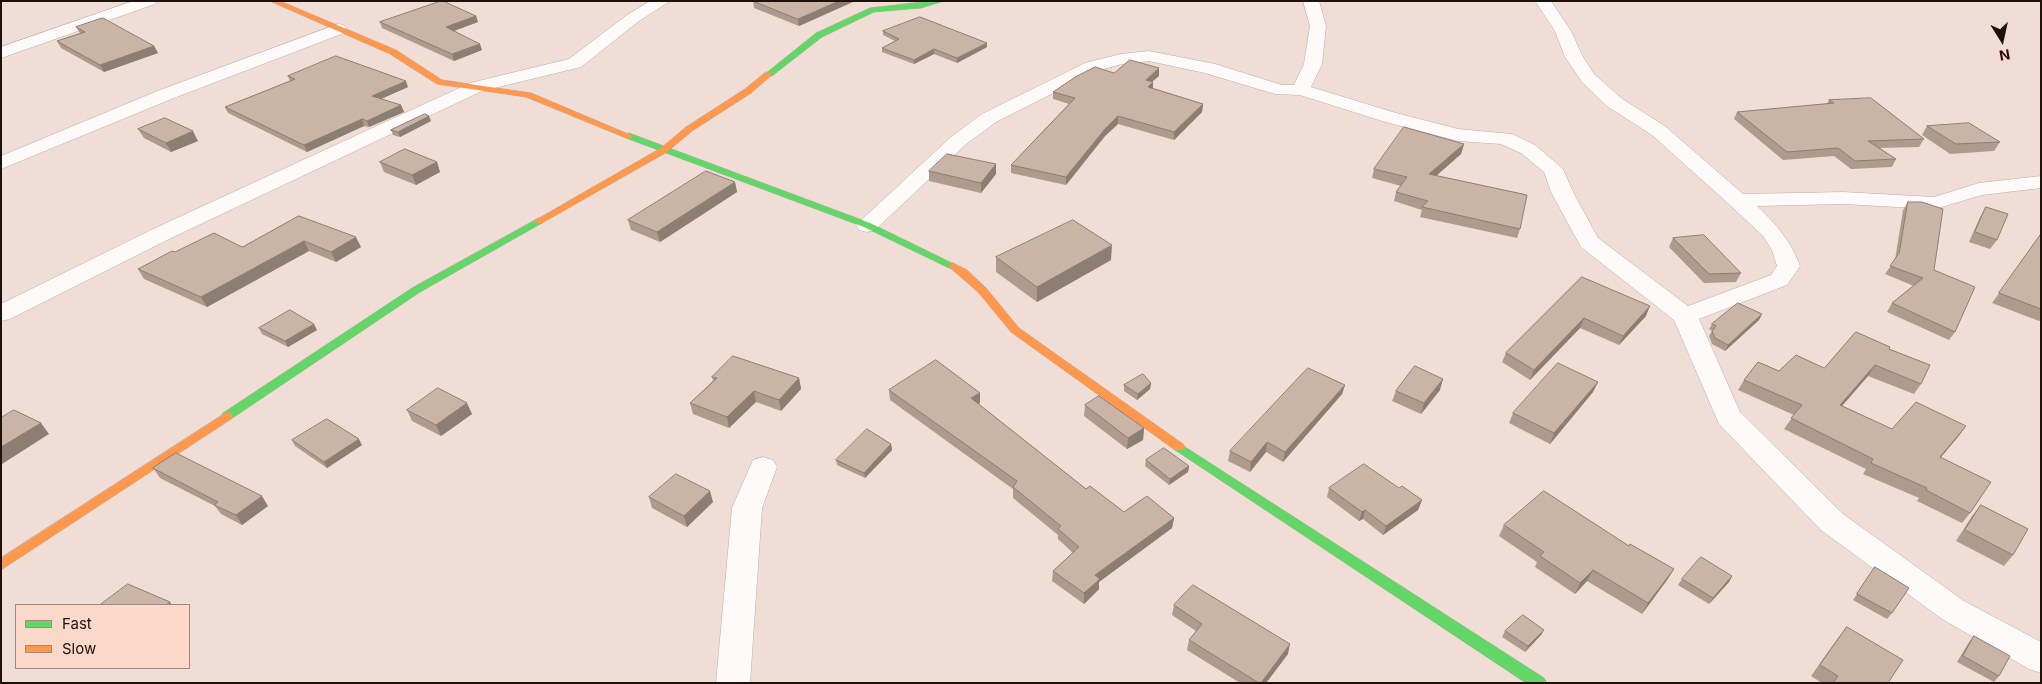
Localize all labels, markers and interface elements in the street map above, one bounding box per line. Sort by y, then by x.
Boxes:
north arrow [1977,15,2027,65]
text: N [1998,46,2011,65]
legend [15,604,190,669]
text: Fast [62,614,92,633]
text: Slow [62,639,96,658]

